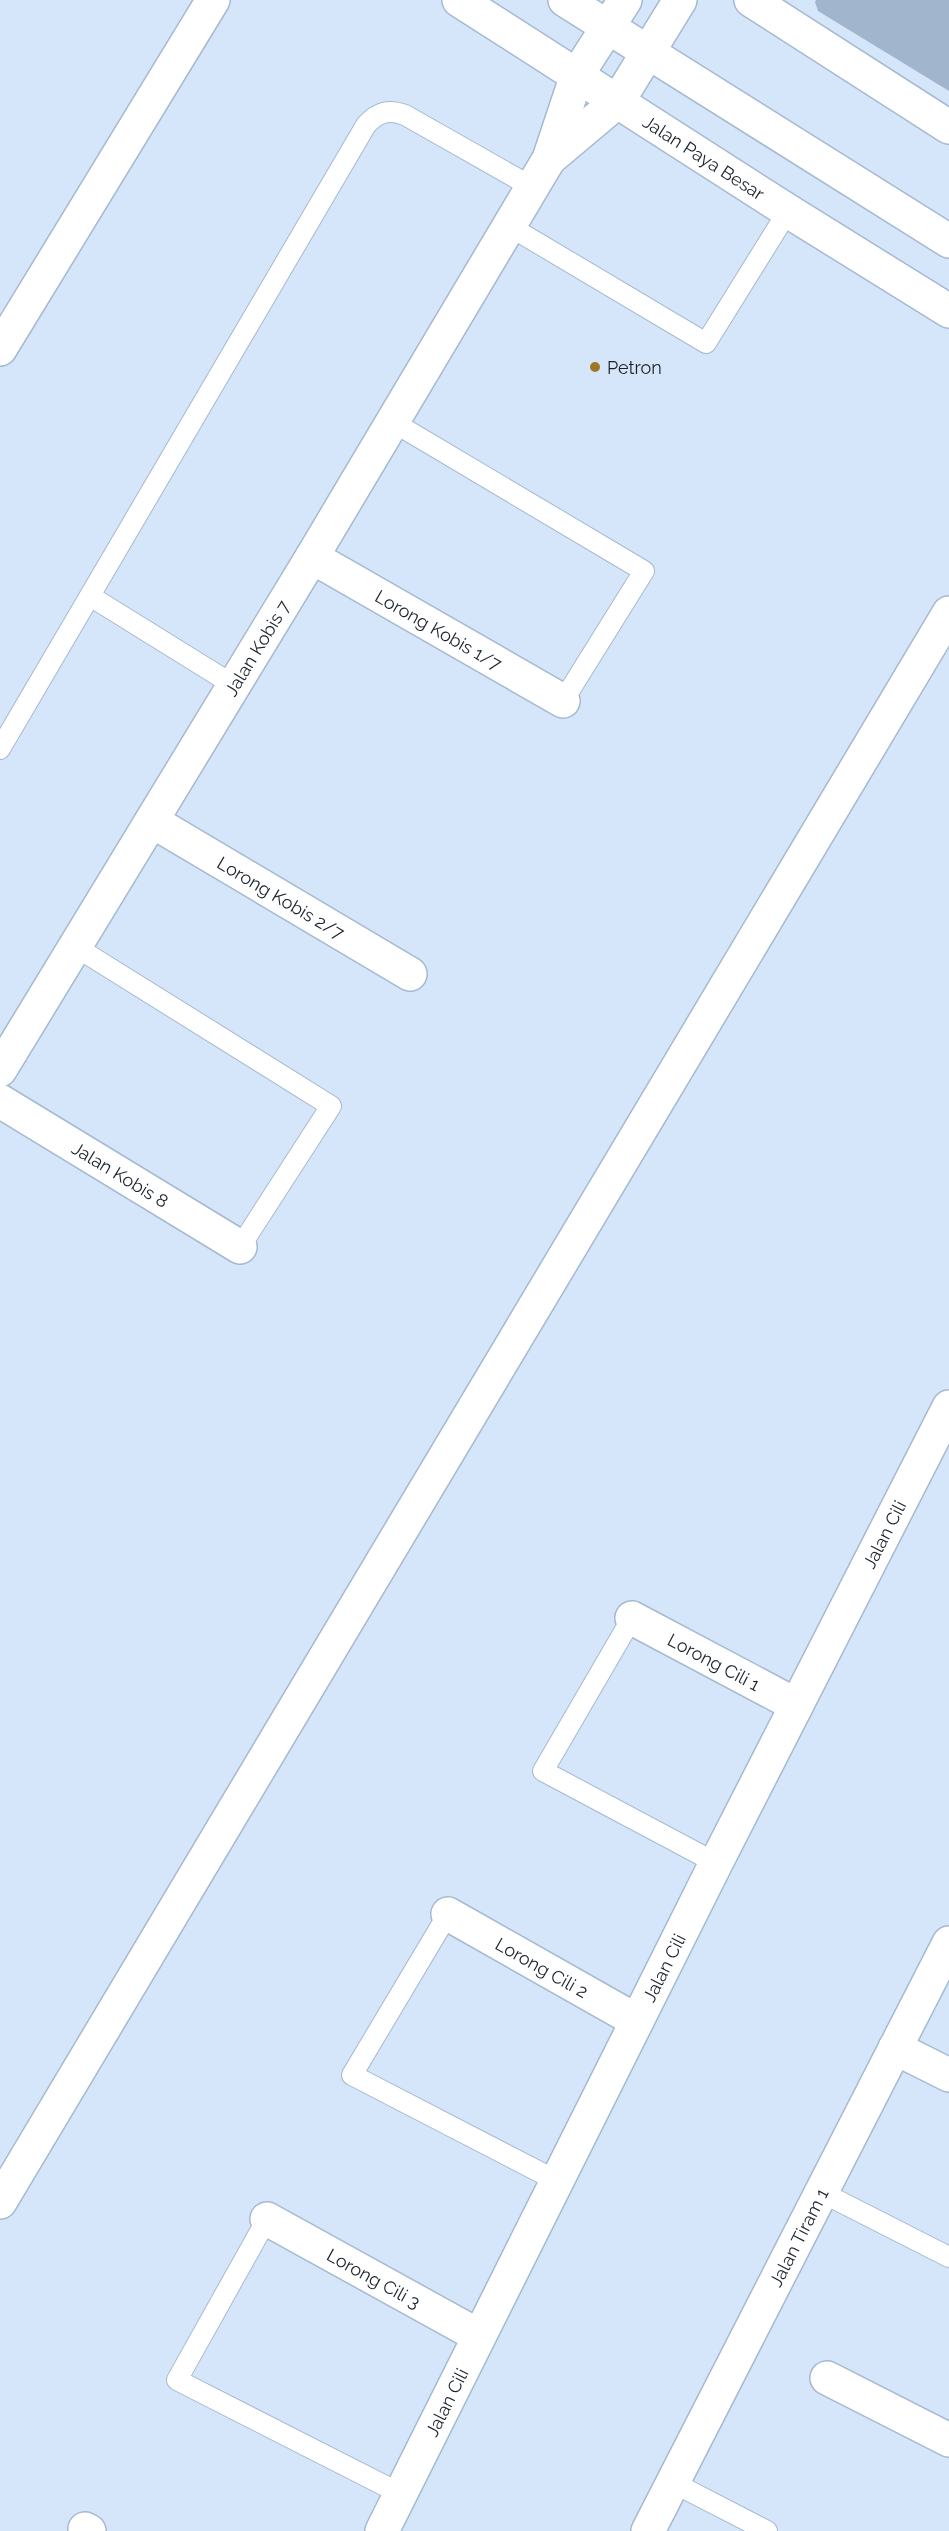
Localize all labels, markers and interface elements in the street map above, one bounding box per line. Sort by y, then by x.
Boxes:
street label: Jalan Paya Besar [639,110,769,204]
place label: Petron [607,357,662,378]
marker: Petron [588,360,602,374]
street label: Lorong Kobis 1/7 [372,585,506,674]
street label: Jalan Kobis 7 [220,596,294,699]
street label: Lorong Kobis 2/7 [214,852,349,943]
street label: Jalan Kobis 8 [68,1137,172,1212]
street label: Jalan Cili [858,1497,910,1572]
street label: Lorong Cili 1 [664,1629,764,1695]
street label: Jalan Cili [638,1930,690,2005]
street label: Lorong Cili 2 [492,1933,592,2002]
street label: Jalan Tiram 1 [765,2184,832,2290]
street label: Lorong Cili 3 [324,2244,424,2312]
street label: Jalan Cili [421,2365,472,2440]

